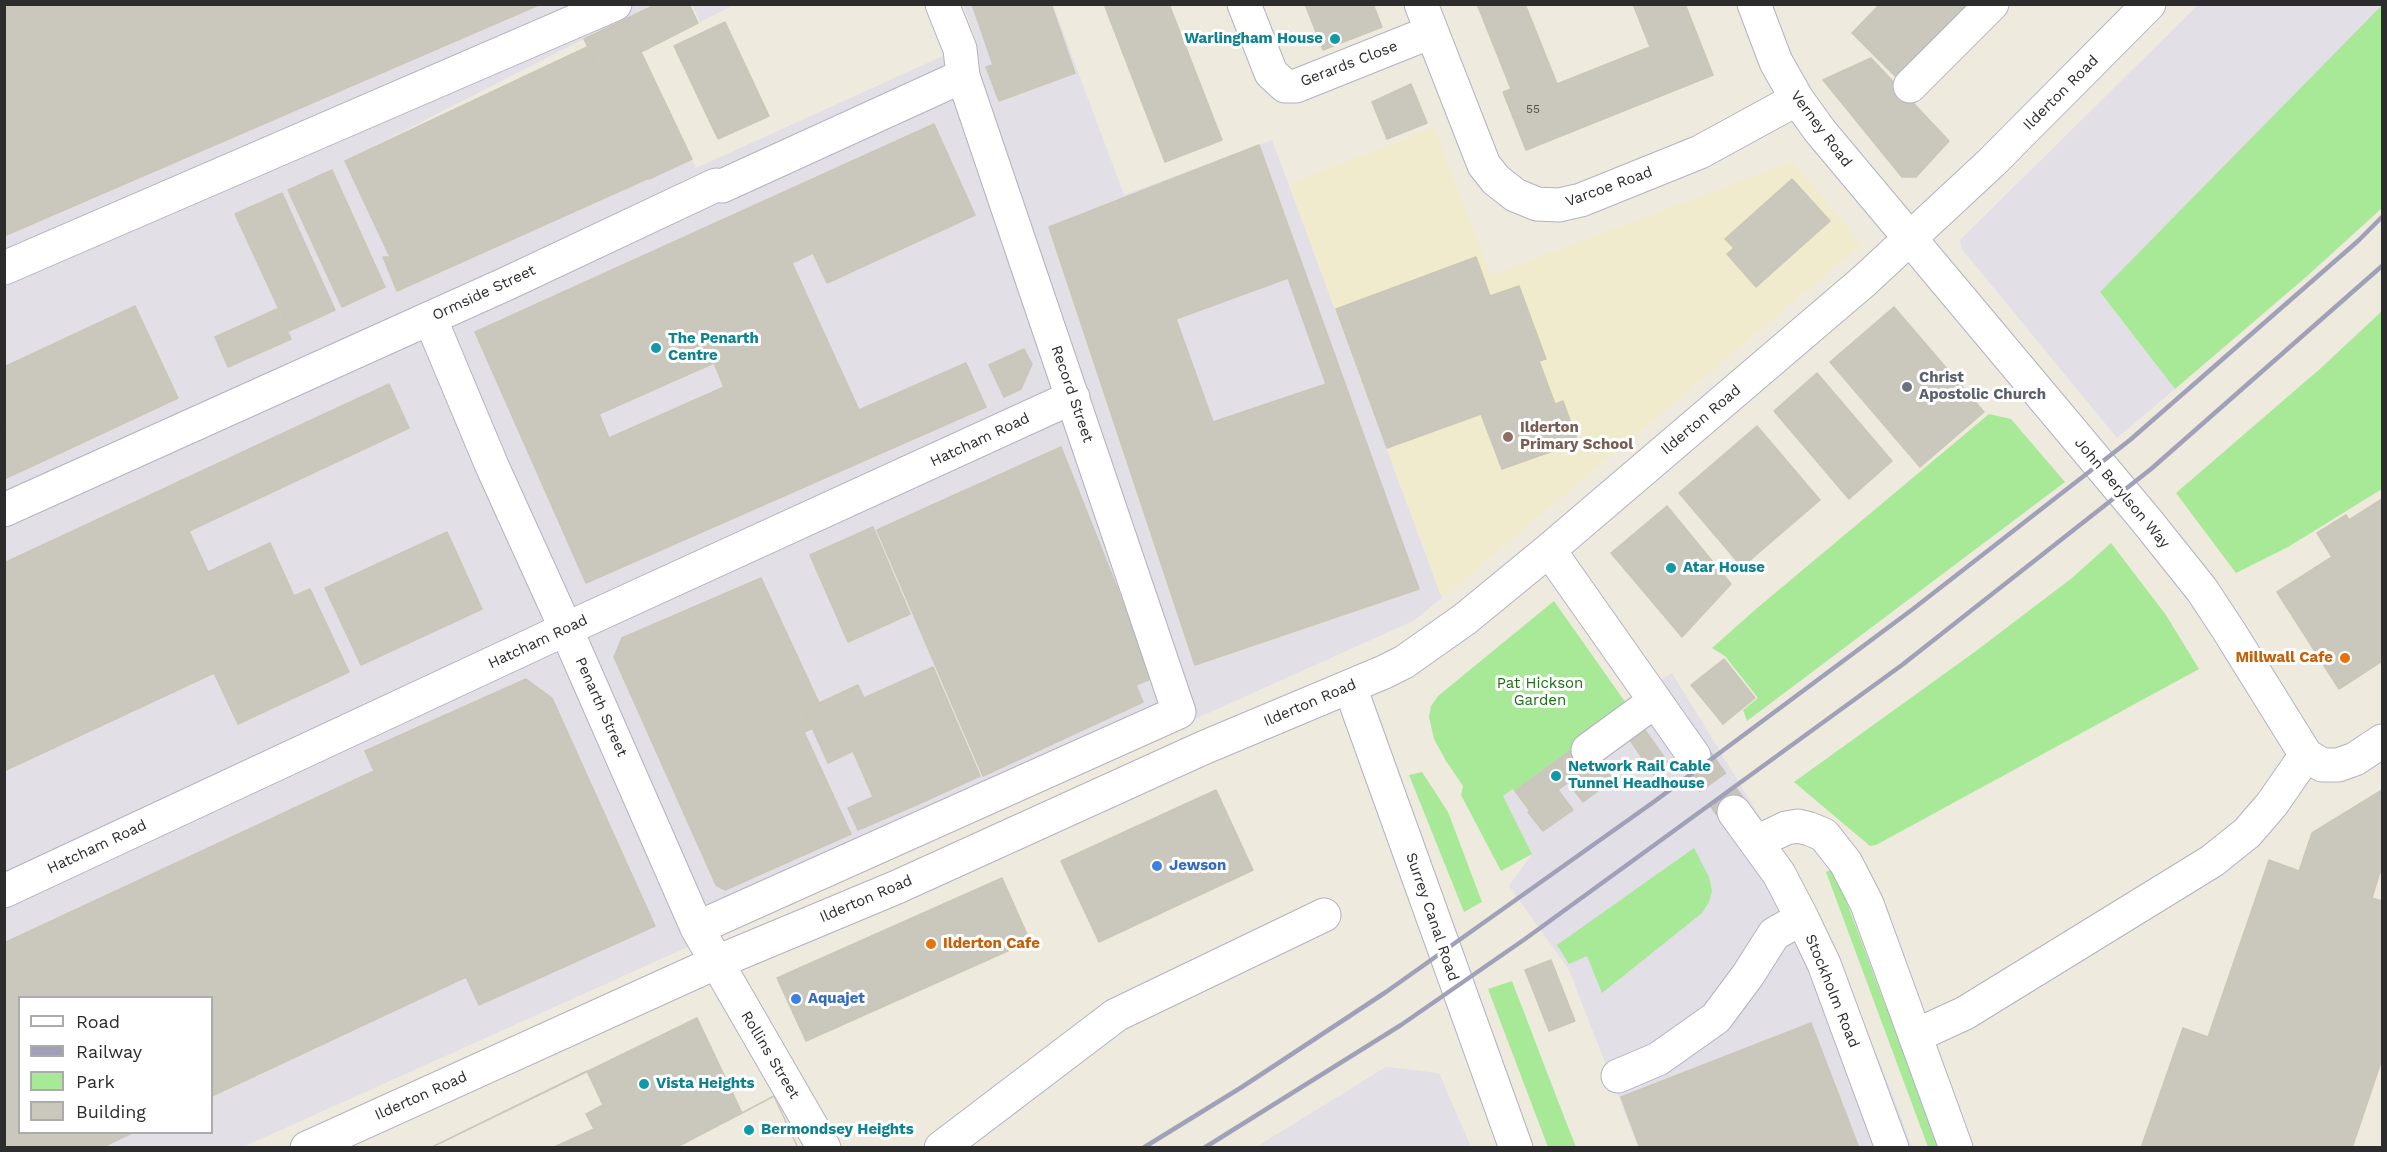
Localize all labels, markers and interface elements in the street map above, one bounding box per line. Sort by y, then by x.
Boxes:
place label: Warlingham House [1184,30,1323,48]
marker: Warlingham House [1328,32,1342,46]
street label: Gerards Close [1298,37,1400,91]
street label: Ilderton Road [2020,52,2102,134]
street label: Verney Road [1786,87,1856,171]
house number: 55 [1526,102,1540,116]
street label: Varcoe Road [1563,163,1655,211]
street label: Ormside Street [430,261,538,325]
place label: The Penarth Centre [668,330,759,365]
marker: The Penarth Centre [649,341,663,355]
street label: Record Street [1047,343,1097,445]
place label: Christ Apostolic Church [1919,369,2046,404]
marker: Christ Apostolic Church [1900,380,1914,394]
street label: Ilderton Road [1657,381,1745,459]
street label: Hatcham Road [927,409,1033,471]
place label: Ilderton Primary School [1520,419,1633,454]
marker: Ilderton Primary School [1501,430,1515,444]
street label: John Berylson Way [2070,434,2174,552]
place label: Atar House [1683,559,1765,577]
marker: Atar House [1664,561,1678,575]
street label: Hatcham Road [485,611,591,673]
place label: Millwall Cafe [2235,649,2333,667]
marker: Millwall Cafe [2338,651,2352,665]
street label: Penarth Street [571,654,631,760]
street label: Ilderton Road [1261,675,1359,731]
park label: Pat Hickson Garden [1497,675,1583,710]
place label: Network Rail Cable Tunnel Headhouse [1568,758,1711,793]
marker: Network Rail Cable Tunnel Headhouse [1549,769,1563,783]
street label: Hatcham Road [44,816,150,878]
street label: Surrey Canal Road [1402,850,1462,984]
place label: Jewson [1169,857,1226,875]
marker: Jewson [1150,859,1164,873]
street label: Ilderton Road [817,871,915,927]
street label: Stockholm Road [1801,932,1863,1050]
place label: Ilderton Cafe [943,935,1040,953]
marker: Ilderton Cafe [924,937,938,951]
place label: Aquajet [808,990,865,1008]
marker: Aquajet [789,992,803,1006]
legend [18,996,213,1134]
street label: Rollins Street [737,1008,803,1102]
text: Road [76,1011,120,1032]
text: Railway [76,1041,142,1062]
street label: Ilderton Road [372,1068,470,1124]
text: Park [76,1071,115,1092]
place label: Vista Heights [656,1075,755,1093]
marker: Vista Heights [637,1077,651,1091]
text: Building [76,1101,146,1122]
place label: Bermondsey Heights [761,1121,914,1139]
marker: Bermondsey Heights [742,1123,756,1137]

